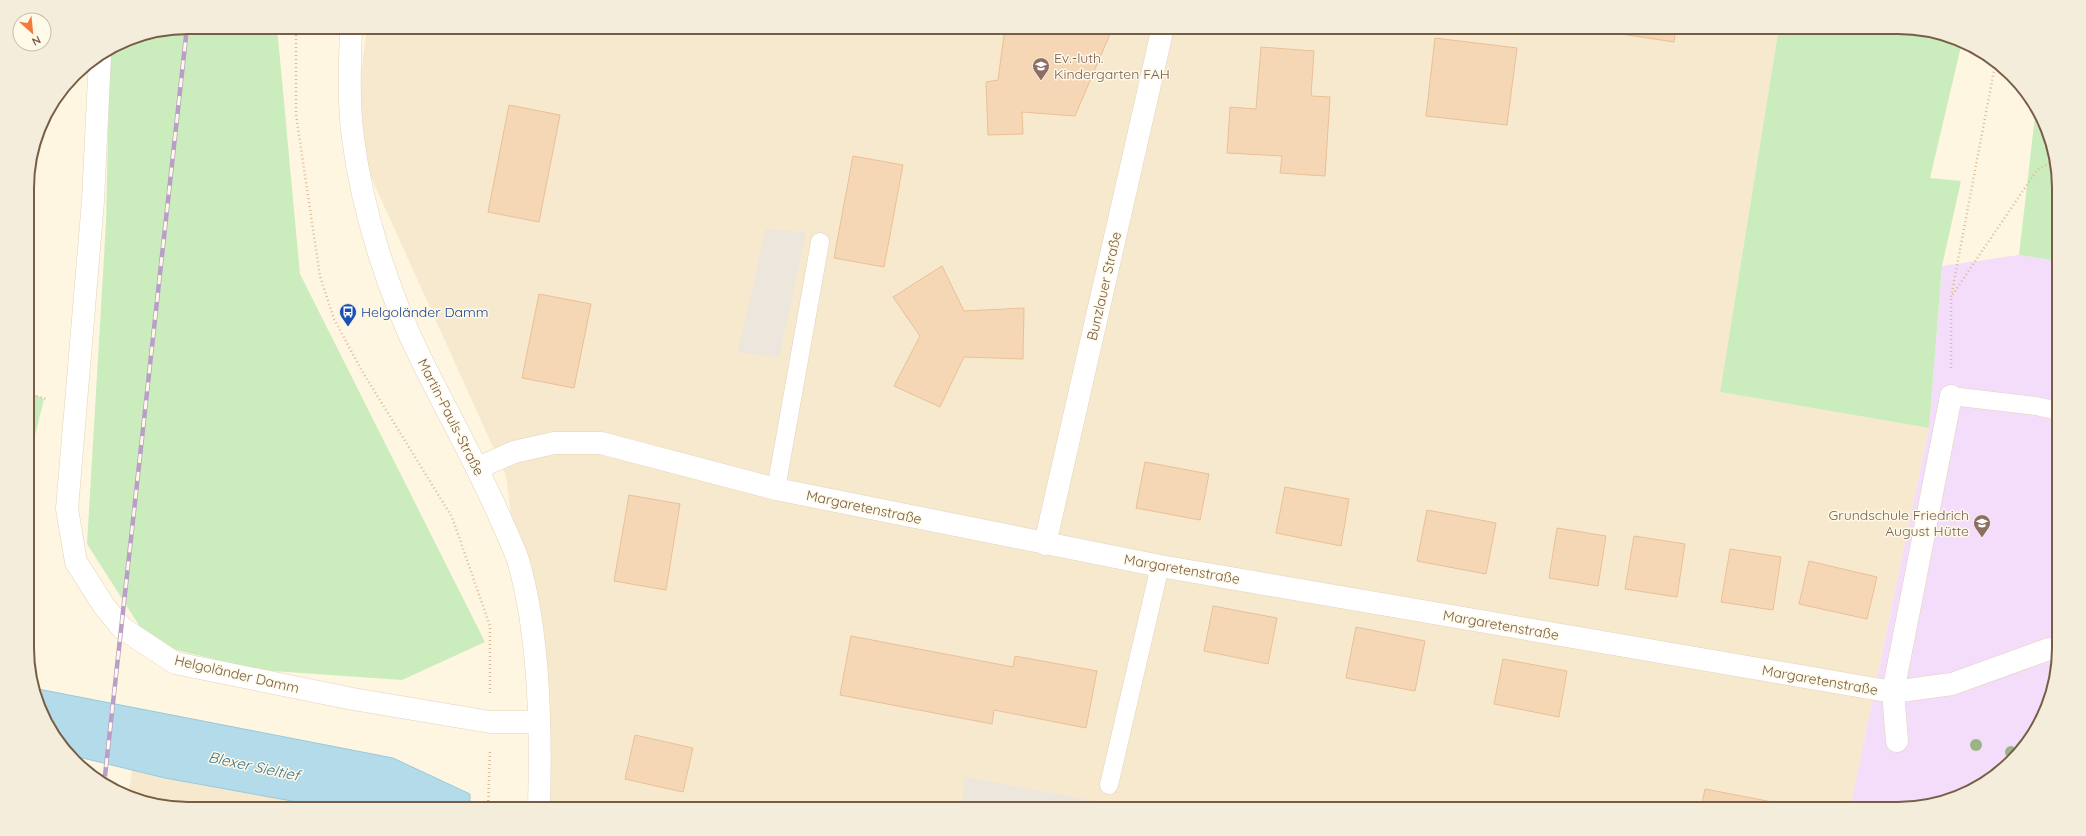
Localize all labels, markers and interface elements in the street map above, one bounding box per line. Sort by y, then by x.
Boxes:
north arrow [12,12,52,52]
text: N [30,33,43,49]
place label: Ev.-luth. Kindergarten FAH [1054,49,1170,83]
school or university icon: Ev.-luth. Kindergarten FAH [1031,56,1051,81]
street label: Bunzlauer Straße [1083,230,1125,342]
bus stop icon: Helgoländer Damm [338,302,358,327]
place label: Helgoländer Damm [361,303,488,321]
street label: Martin-Pauls-Straße [414,355,488,479]
street label: Margaretenstraße [805,486,923,528]
place label: Grundschule Friedrich August Hütte [1829,506,1969,540]
school or university icon: Grundschule Friedrich August Hütte [1972,513,1992,538]
street label: Margaretenstraße [1123,550,1241,588]
street label: Margaretenstraße [1442,606,1560,644]
street label: Helgoländer Damm [173,651,301,697]
street label: Margaretenstraße [1761,661,1879,699]
water label: Blexer Sieltief [207,747,304,785]

